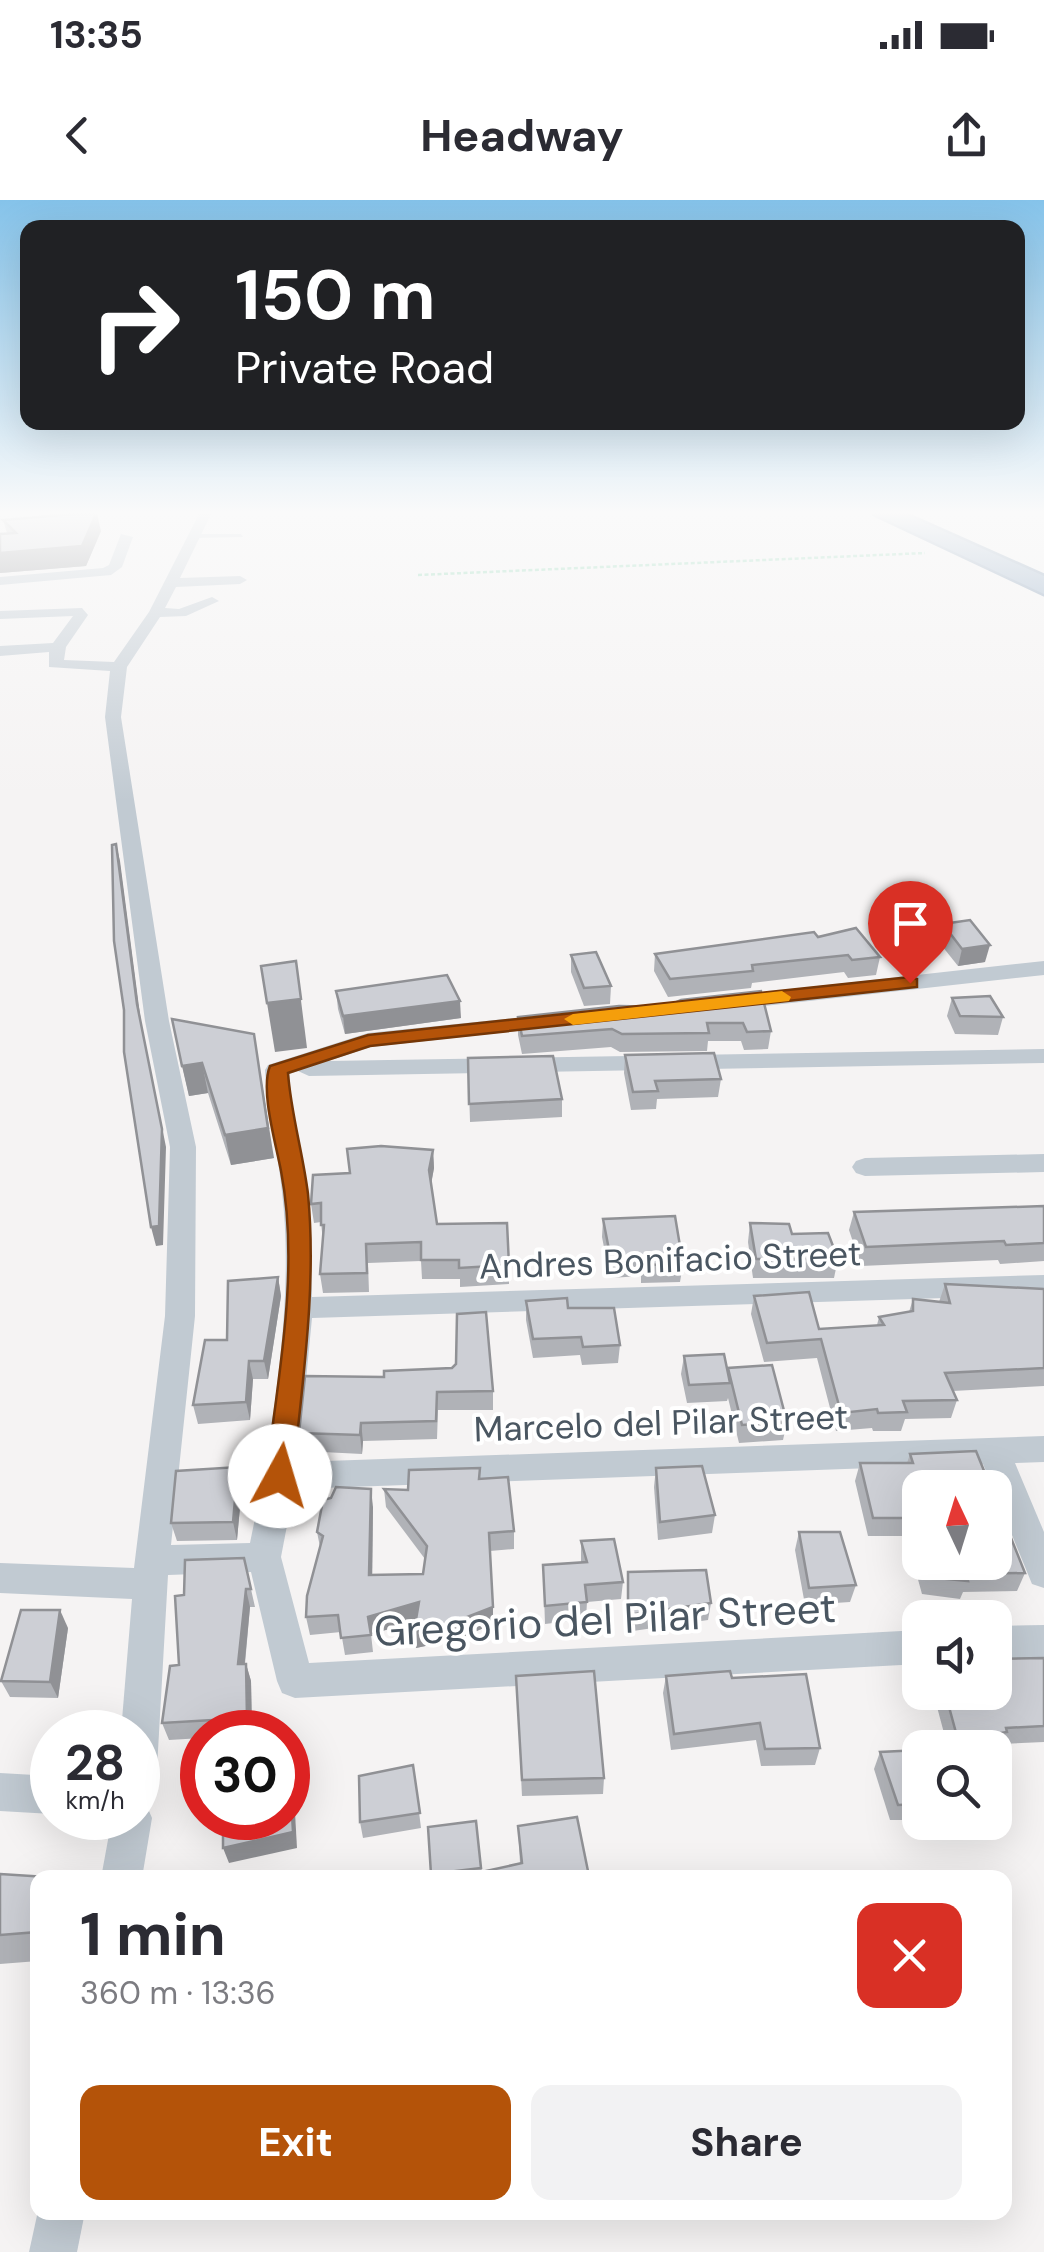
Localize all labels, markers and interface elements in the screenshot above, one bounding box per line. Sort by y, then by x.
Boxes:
text: 13:35 [50,10,143,60]
text: Headway [420,106,624,165]
icon: back [50,108,105,163]
icon: share [939,108,994,163]
text: 150 m [235,250,436,341]
icon: right [70,260,200,390]
text: Private Road [235,338,494,397]
pin [868,881,953,984]
icon: arrive [883,896,938,951]
street label: Andres Bonifacio Street [478,1230,862,1290]
street label: Marcelo del Pilar Street [473,1393,849,1453]
position arrow [228,1424,332,1528]
north arrow [902,1470,1012,1580]
map controls [902,1470,1012,1840]
street label: Gregorio del Pilar Street [373,1580,837,1659]
button: sound [902,1600,1012,1710]
speed limit sign: 30 [180,1710,310,1840]
text: 28 [65,1730,125,1796]
button: search [902,1730,1012,1840]
text: km/h [65,1784,125,1817]
text: 1 min [80,1895,226,1974]
button: close [857,1903,962,2008]
text: 360 m · 13:36 [80,1972,276,2014]
button: Exit [80,2085,511,2200]
button: Share [531,2085,962,2200]

